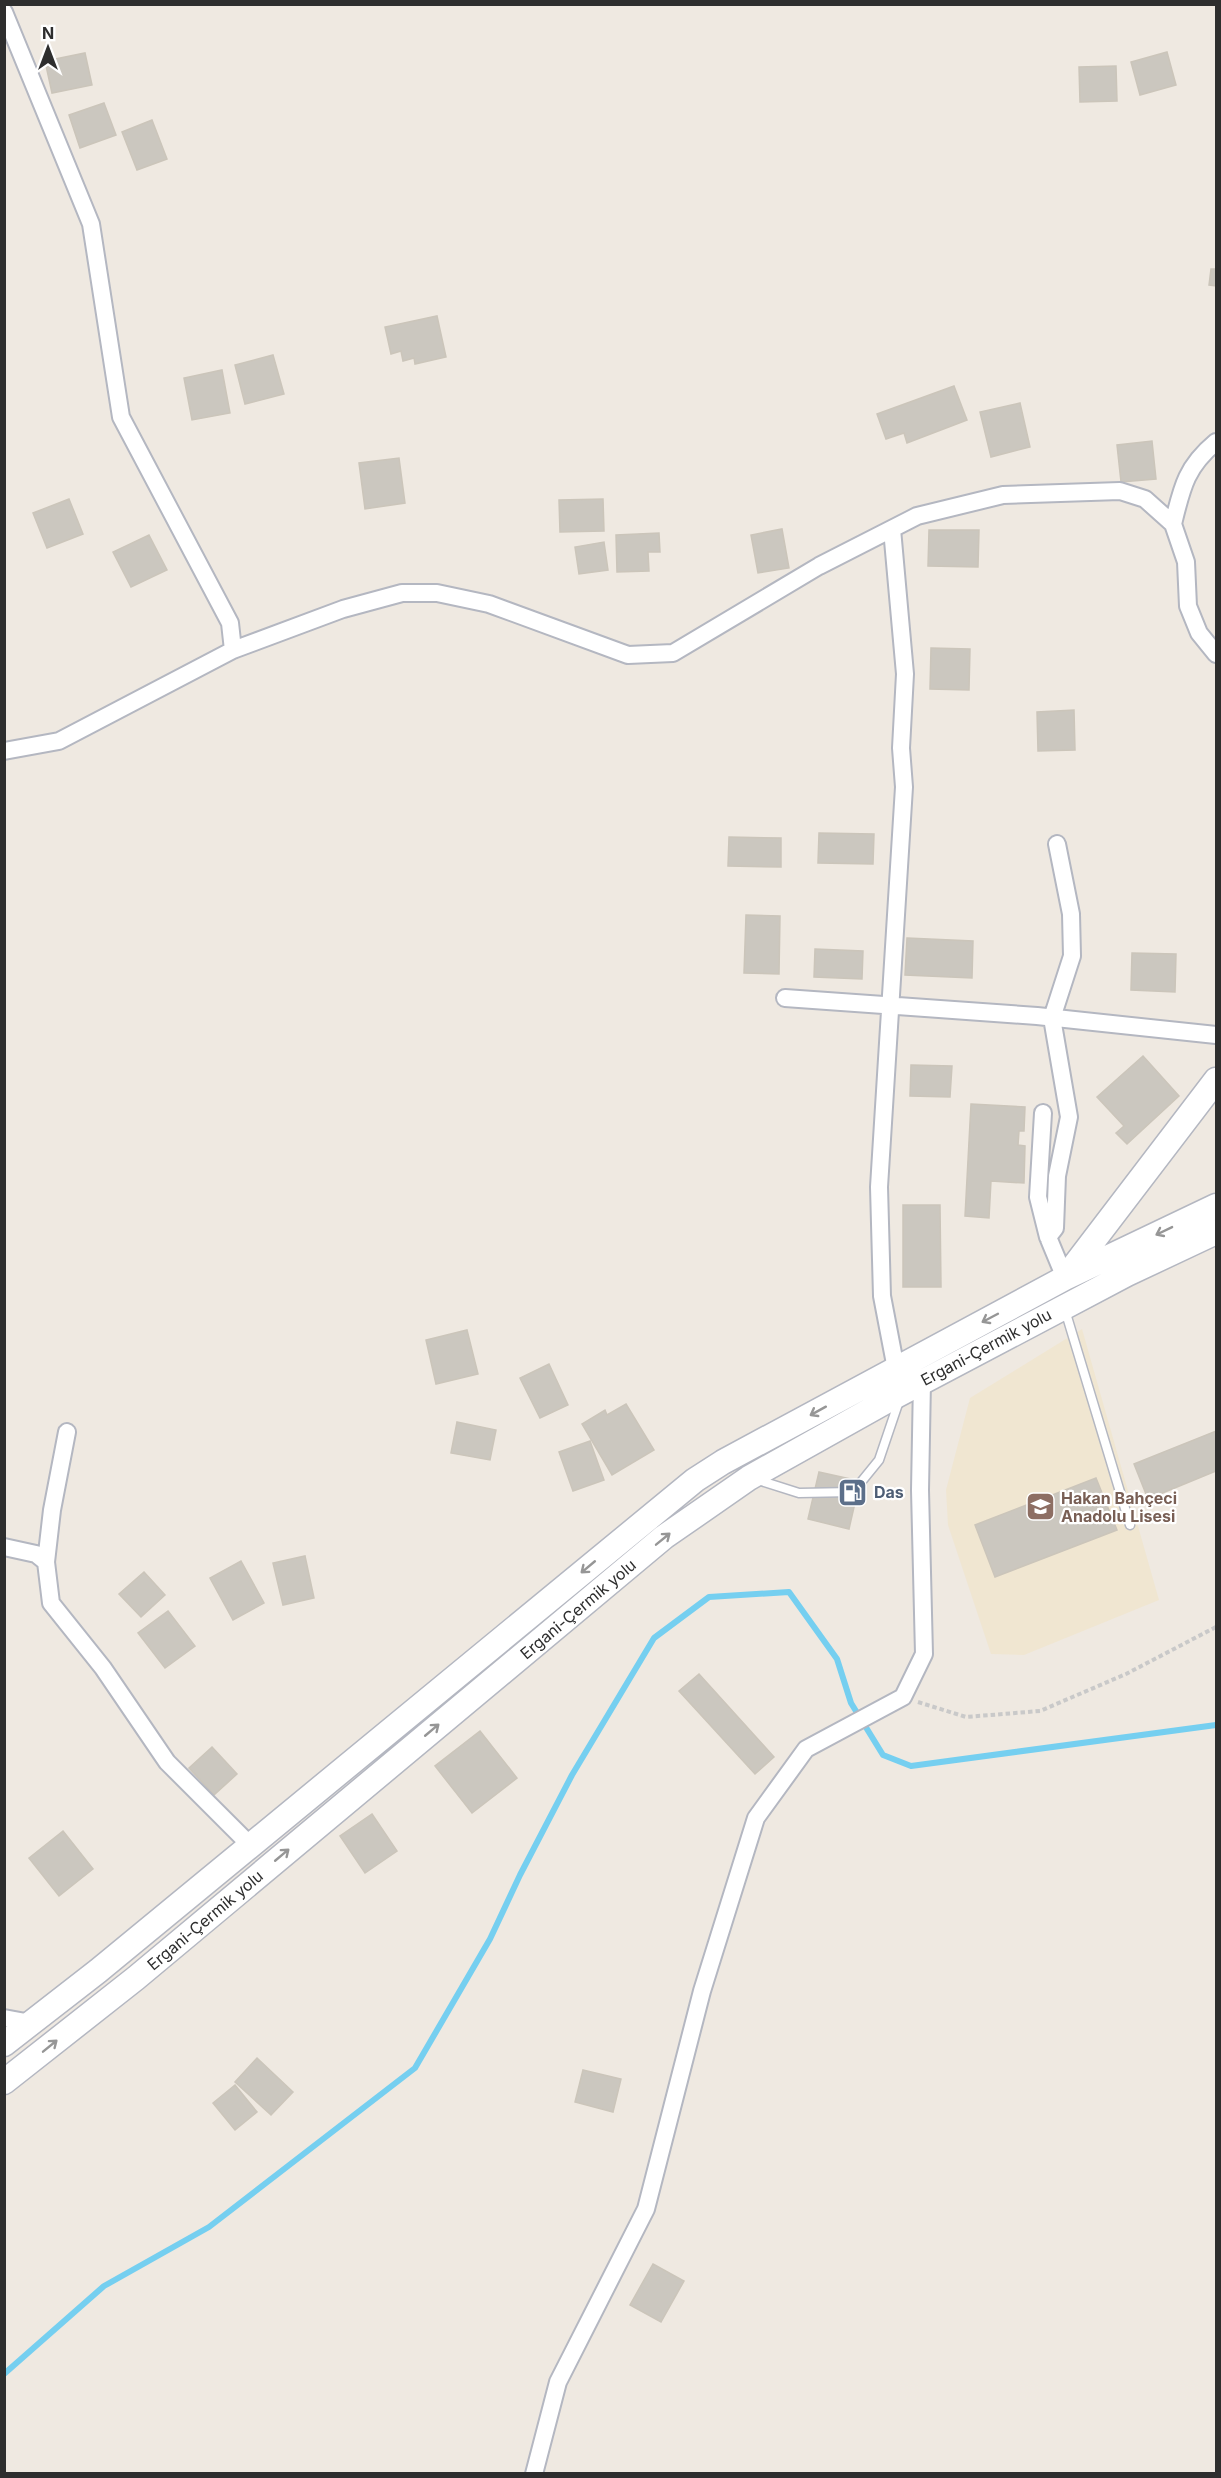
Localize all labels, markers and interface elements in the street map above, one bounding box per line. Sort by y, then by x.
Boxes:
north arrow [18,18,78,78]
text: N [42,23,54,43]
one-way arrow [1155,1225,1173,1237]
street label: Ergani-Çermik yolu [917,1304,1055,1390]
one-way arrow [981,1313,999,1325]
one-way arrow [810,1405,827,1417]
fuel station icon: Das [837,1476,869,1508]
place label: Das [874,1482,904,1502]
place label: Hakan Bahçeci Anadolu Lisesi [1061,1488,1177,1526]
school or university icon: Hakan Bahçeci Anadolu Lisesi [1024,1491,1056,1523]
one-way arrow [654,1532,670,1545]
street label: Ergani-Çermik yolu [516,1555,640,1663]
one-way arrow [581,1560,596,1574]
one-way arrow [424,1724,440,1737]
one-way arrow [274,1849,290,1862]
street label: Ergani-Çermik yolu [143,1866,267,1974]
one-way arrow [42,2039,58,2052]

